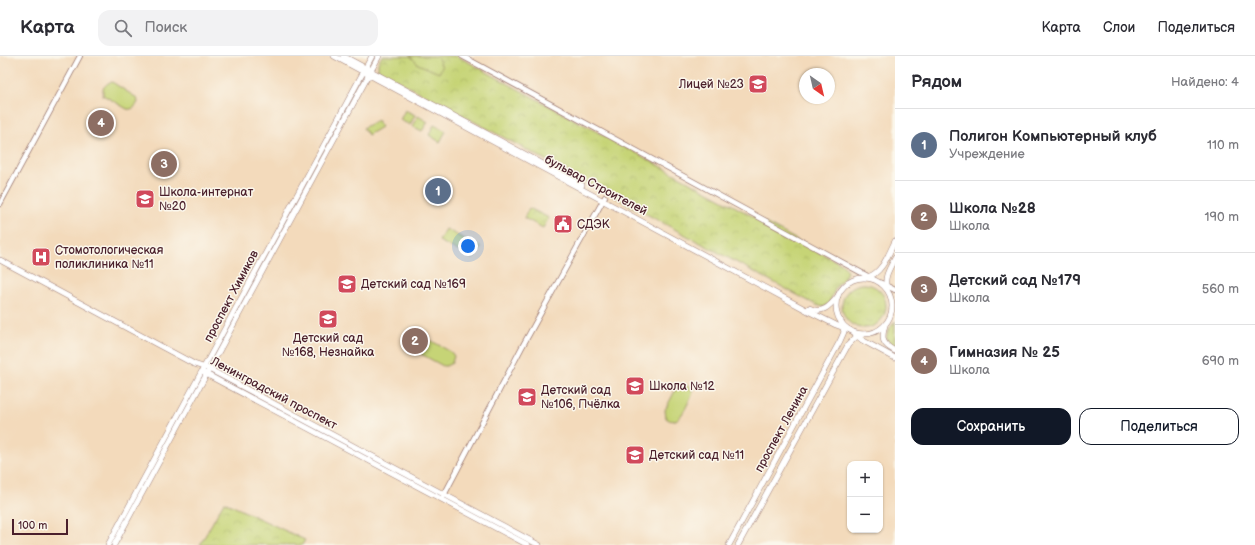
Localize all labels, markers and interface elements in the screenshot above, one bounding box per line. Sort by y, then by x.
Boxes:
search box [98,10,378,46]
text: Карта [20,16,74,39]
icon: search [112,17,134,39]
text: Поиск [144,18,187,37]
text: Карта [1041,19,1081,36]
text: Слои [1103,19,1135,36]
text: Поделиться [1157,19,1235,36]
north arrow [799,68,835,104]
text: Рядом [911,72,962,92]
school or university icon: Лицей №23 [747,73,769,95]
text: Найдено: 4 [1171,74,1239,90]
place label: Лицей №23 [678,77,744,92]
pin: 4 [88,108,114,138]
text: Полигон Компьютерный клуб [949,127,1157,146]
text: 1 [921,137,927,153]
text: 110 m [1207,137,1239,153]
text: Учреждение [949,146,1025,162]
pin: 3 [151,149,177,179]
street label: бульвар Строителей [542,152,650,219]
pin: 1 [425,176,451,206]
place label: Школа-интернат №20 [159,185,254,214]
school or university icon: Школа-интернат №20 [134,188,156,210]
text: Школа №28 [949,199,1036,218]
text: 2 [920,209,928,225]
text: 190 m [1205,209,1239,225]
public building icon: СДЭК [552,213,574,235]
place label: СДЭК [577,217,610,232]
text: Школа [949,218,990,234]
your location [458,236,478,256]
place label: Стомотологическая поликлиника №11 [55,243,164,272]
hospital icon: Стомотологическая поликлиника №11 [30,246,52,268]
street label: проспект Химиков [201,247,262,345]
text: Детский сад №179 [949,271,1081,290]
school or university icon: Детский сад №169 [336,273,358,295]
place label: Детский сад №169 [361,277,466,292]
text: 3 [920,281,928,297]
text: 560 m [1202,281,1239,297]
text: Школа [949,290,990,306]
school or university icon: Детский сад №168, Незнайка [317,308,339,330]
pin: 2 [402,326,428,356]
place label: Детский сад №168, Незнайка [282,331,374,360]
text: Гимназия № 25 [949,343,1060,362]
street label: Ленинградский проспект [207,353,340,433]
text: 4 [920,353,928,369]
text: 690 m [1202,353,1239,369]
text: Школа [949,362,990,378]
school or university icon: Школа №12 [624,375,646,397]
place label: Школа №12 [649,379,715,394]
place label: Детский сад №106, Пчёлка [541,383,620,412]
street label: проспект Ленина [752,383,811,475]
school or university icon: Детский сад №106, Пчёлка [516,386,538,408]
button: Сохранить [911,408,1071,445]
button: Поделиться [1079,408,1239,445]
school or university icon: Детский сад №11 [624,444,646,466]
place label: Детский сад №11 [649,448,744,463]
map controls [847,461,883,533]
button: + [847,461,883,497]
button: − [847,497,883,533]
scale bar [12,517,68,536]
text: 100 m [18,519,47,532]

